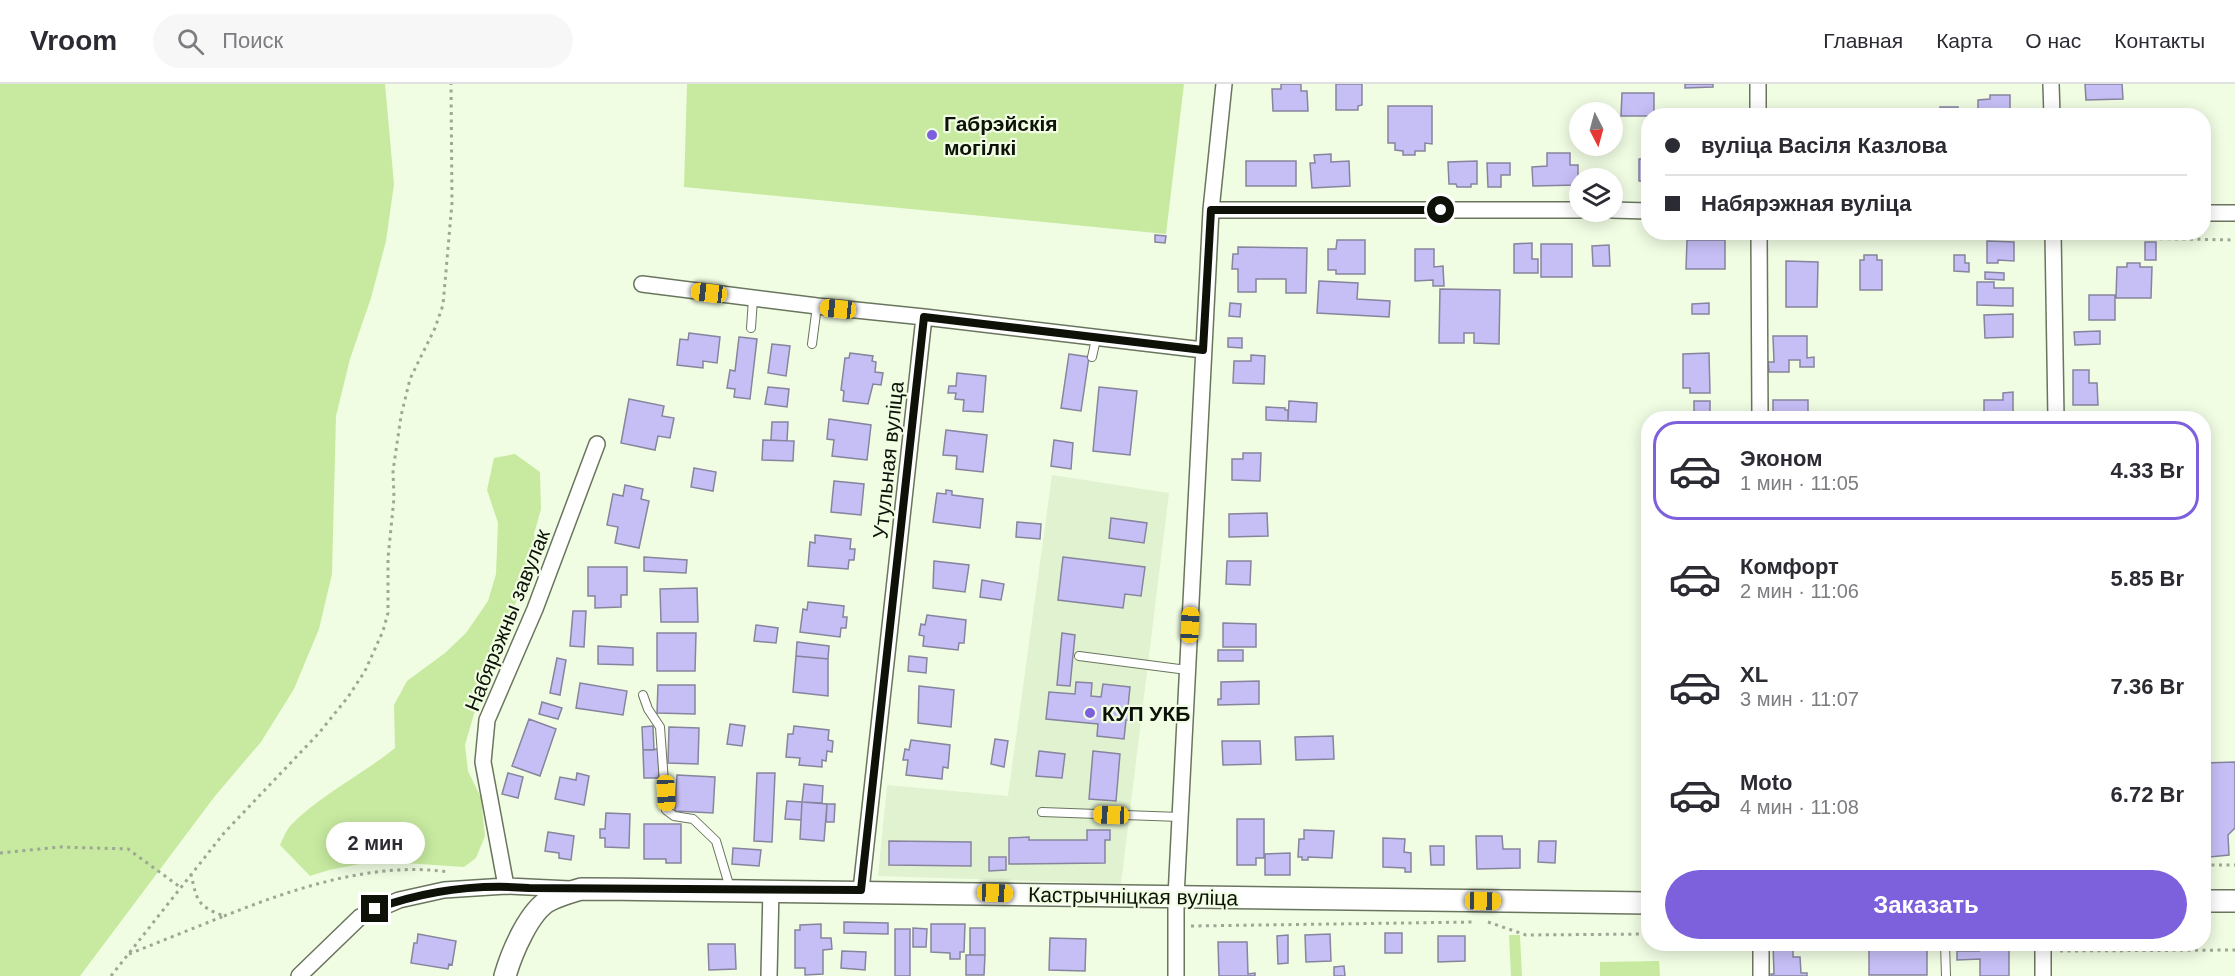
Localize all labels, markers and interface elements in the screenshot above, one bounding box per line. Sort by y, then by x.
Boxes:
search box [153,14,573,68]
text: Vroom [30,25,117,56]
icon: search [174,25,207,58]
text: Поиск [222,28,283,53]
text: Главная [1823,29,1903,52]
text: Карта [1936,29,1992,52]
text: О нас [2025,29,2081,52]
text: Контакты [2114,29,2205,52]
north arrow [1569,102,1623,156]
map controls [1569,102,1623,222]
place label: Габрэйскія могілкі [944,112,1058,159]
marker: Габрэйскія могілкі [925,128,939,142]
text: вуліца Васіля Казлова [1701,133,1947,158]
button: layers [1569,168,1623,222]
text: Набярэжная вуліца [1701,191,1911,216]
route start [1427,196,1454,223]
car [690,282,728,304]
car [819,298,857,320]
street label: Утульная вуліца [868,380,908,540]
icon: car [1668,444,1722,498]
text: Эконом [1740,446,1823,471]
text: 4.33 Br [2111,458,2184,483]
text: 1 мин · 11:05 [1740,472,1859,494]
street label: Набярэжны завулак [460,525,554,714]
icon: car [1668,552,1722,606]
text: Комфорт [1740,554,1839,579]
text: 5.85 Br [2111,566,2184,591]
text: 2 мин · 11:06 [1740,580,1859,602]
car [1180,607,1200,643]
icon: car [1668,660,1722,714]
text: XL [1740,662,1768,687]
text: 7.36 Br [2111,674,2184,699]
text: 3 мин · 11:07 [1740,688,1859,710]
place label: КУП УКБ [1102,702,1190,725]
marker: КУП УКБ [1083,706,1097,720]
icon: car [1668,768,1722,822]
text: Moto [1740,770,1793,795]
car [656,775,676,811]
text: 6.72 Br [2111,782,2184,807]
text: 4 мин · 11:08 [1740,796,1859,818]
car [1093,805,1129,825]
callout: 2 мин [326,822,424,864]
text: 2 мин [348,832,403,854]
button: Заказать [1665,870,2187,939]
car [977,883,1013,903]
street label: Кастрычніцкая вуліца [1028,883,1238,909]
car [1465,892,1501,910]
route end [361,895,388,922]

